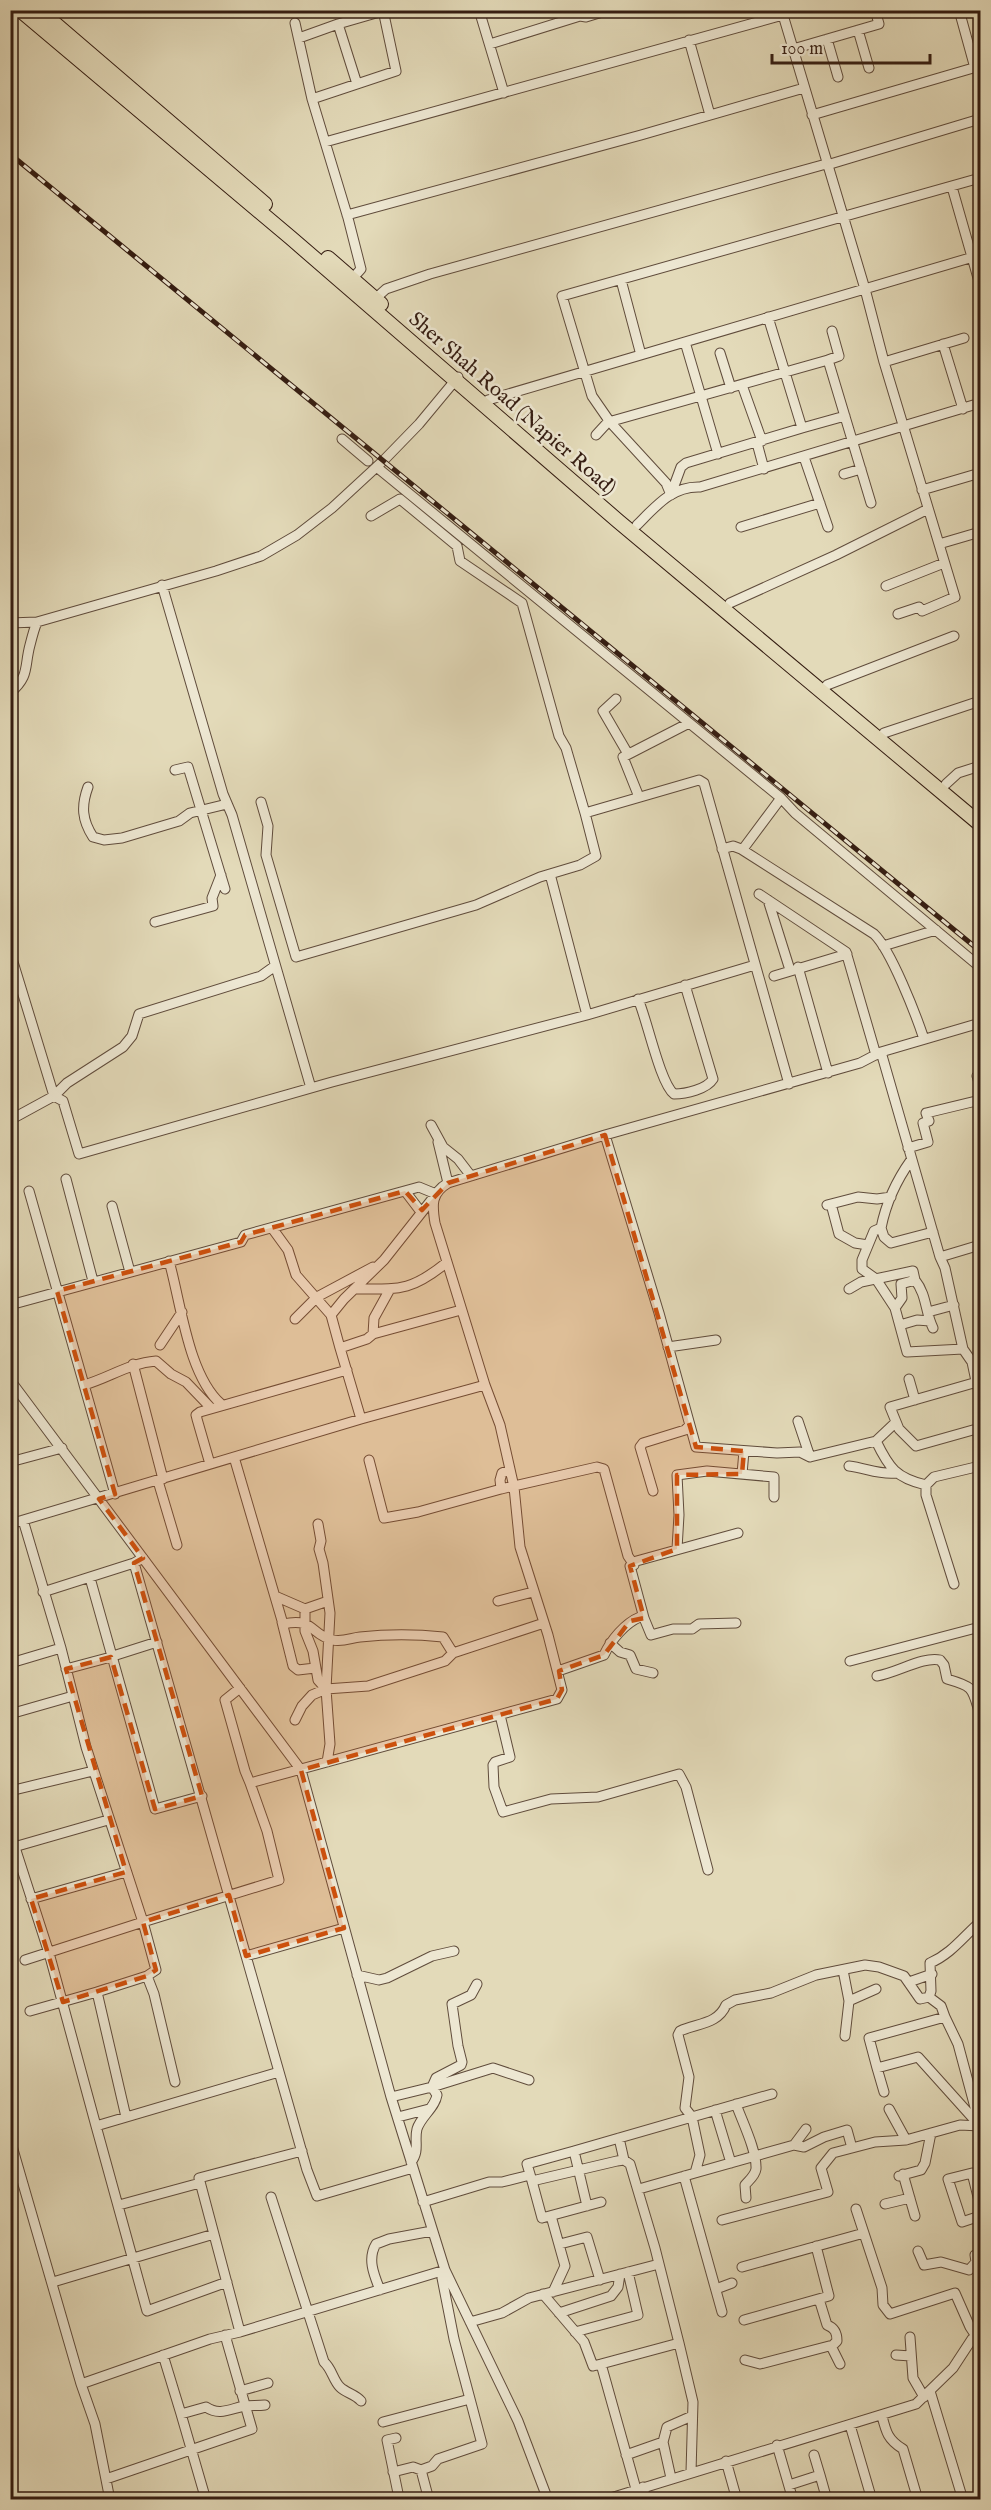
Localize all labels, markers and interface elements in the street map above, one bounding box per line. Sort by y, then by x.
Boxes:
scale bar [772,27,930,65]
text: 100 m [781,38,823,61]
street label: Sher Shah Road (Napier Road) [402,306,622,502]

